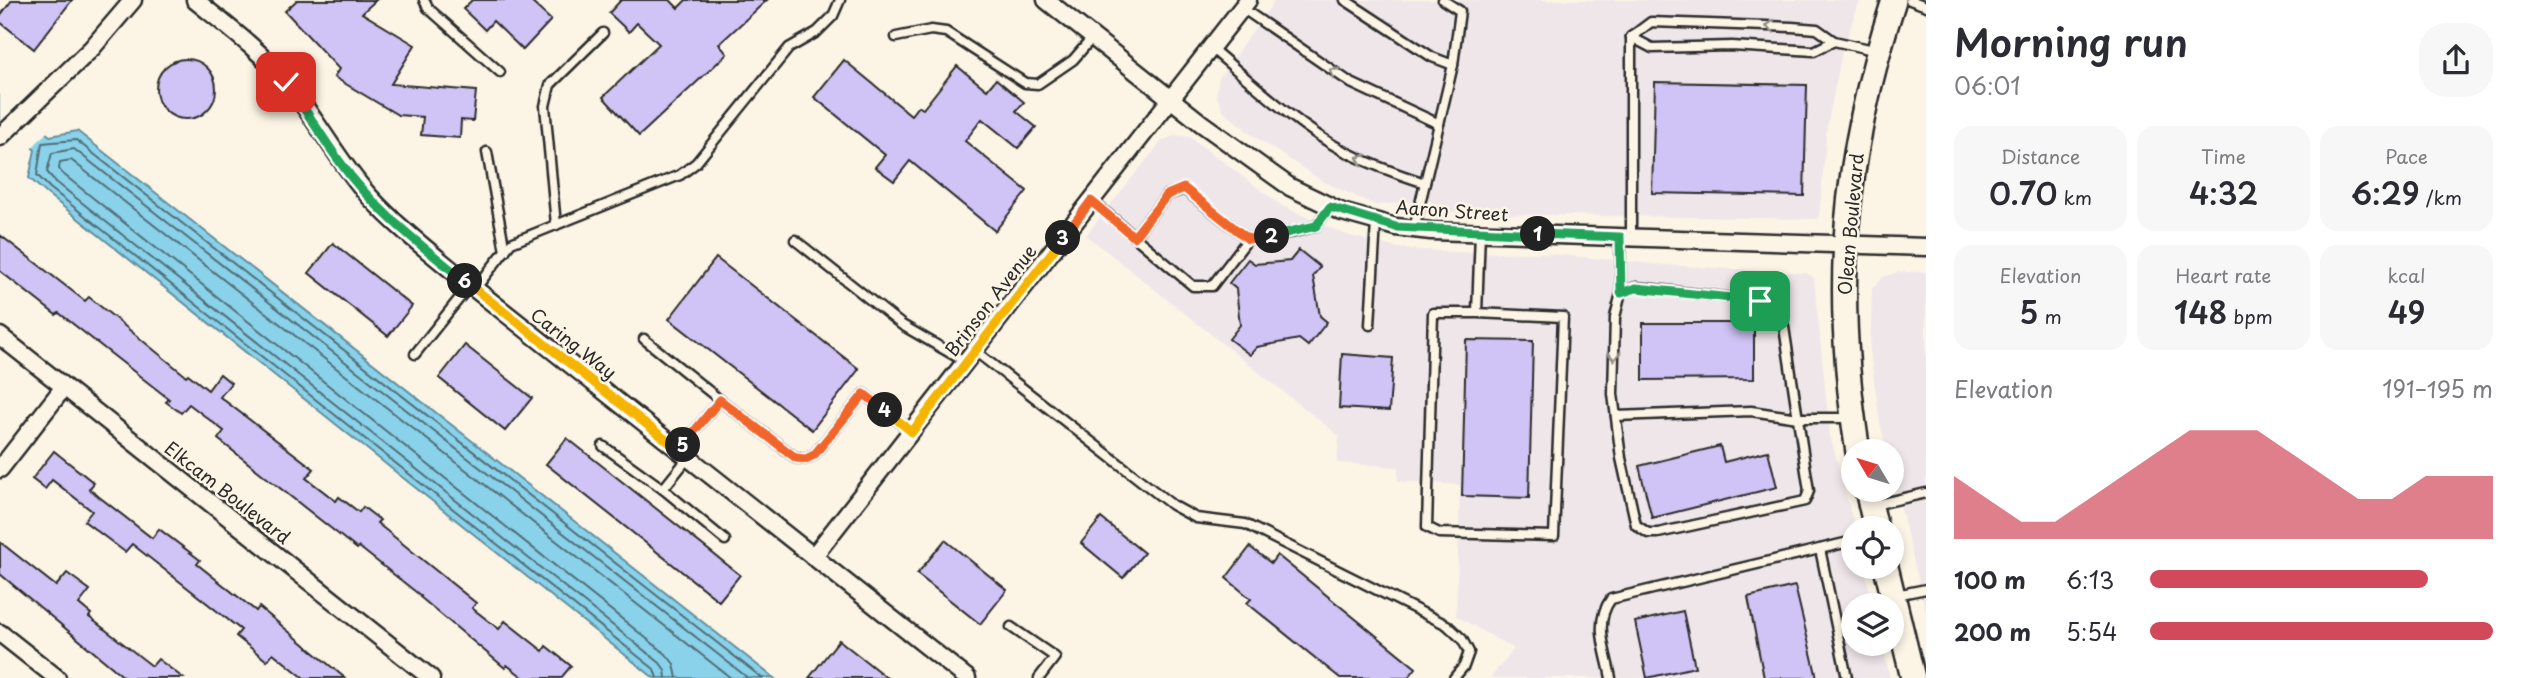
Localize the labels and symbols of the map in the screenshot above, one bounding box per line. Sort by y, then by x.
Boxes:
one-way arrow [1764,19,1775,34]
pin [256,52,316,112]
one-way arrow [1328,67,1341,80]
street label: Olean Boulevard [1830,152,1870,296]
one-way arrow [1356,153,1368,167]
street label: Aaron Street [1395,193,1509,227]
pin: 1 [1520,216,1556,252]
pin: 2 [1254,218,1290,254]
pin: 3 [1046,220,1080,256]
street label: Brinson Avenue [938,238,1042,362]
pin: 6 [448,264,482,298]
pin [1730,271,1790,331]
street label: Caring Way [525,301,623,385]
one-way arrow [1606,351,1622,361]
pin: 4 [868,392,903,428]
pin: 5 [666,428,700,462]
street label: Elkcam Boulevard [159,434,297,550]
north arrow [1841,439,1904,502]

